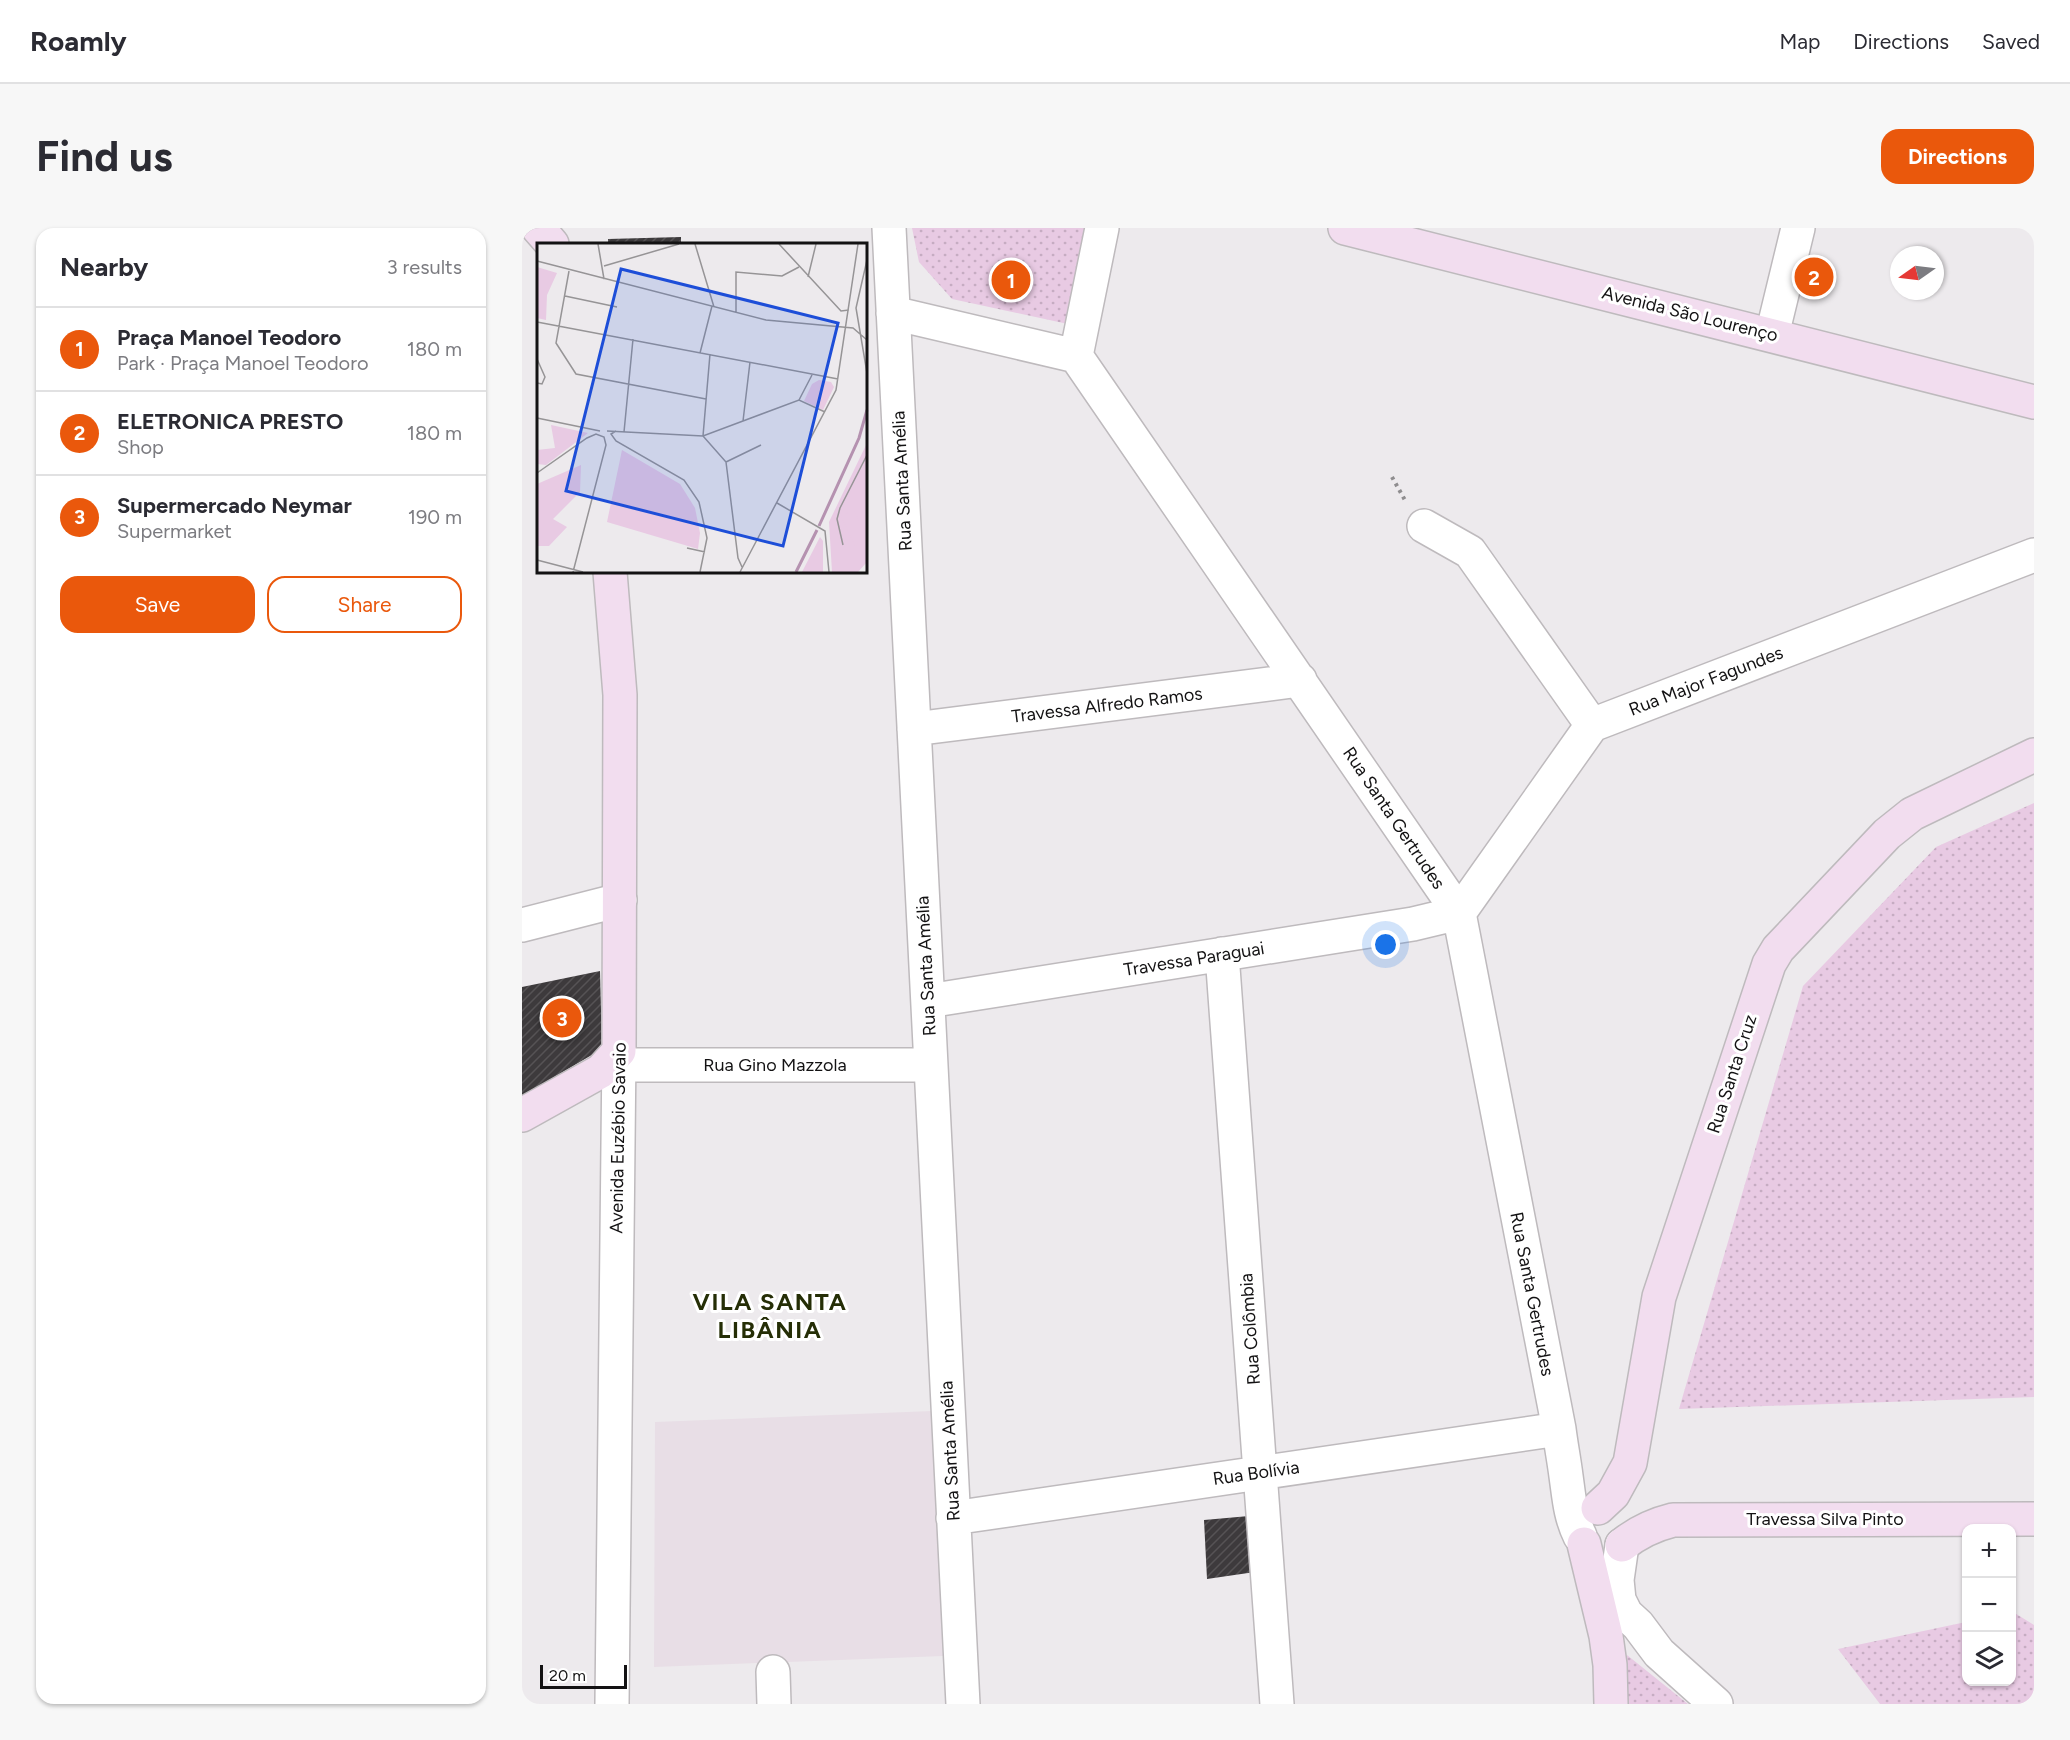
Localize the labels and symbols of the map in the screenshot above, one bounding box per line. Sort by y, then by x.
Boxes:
inset map [537,243,867,573]
north arrow [1890,246,1944,300]
pin: 2 [1794,254,1834,300]
pin: 1 [992,257,1030,302]
street label: Avenida São Lourenço [1600,282,1780,346]
street label: Rua Santa Amélia [887,410,917,552]
street label: Rua Major Fagundes [1626,641,1786,721]
street label: Travessa Alfredo Ramos [1010,682,1204,728]
street label: Rua Santa Gertrudes [1338,743,1450,893]
street label: Rua Santa Amélia [911,895,941,1037]
your location [1371,930,1400,959]
street label: Travessa Paraguai [1122,937,1266,981]
pin: 3 [542,996,582,1040]
street label: Rua Santa Cruz [1702,1012,1762,1136]
street label: Avenida Euzébio Savaio [605,1042,631,1234]
street label: Rua Gino Mazzola [703,1054,847,1076]
street label: Rua Santa Gertrudes [1505,1210,1559,1378]
street label: Rua Colômbia [1235,1272,1265,1386]
district label: VILA SANTA LIBÂNIA [693,1287,847,1344]
street label: Rua Santa Amélia [935,1380,965,1522]
street label: Rua Bolívia [1211,1456,1301,1490]
street label: Travessa Silva Pinto [1746,1508,1904,1530]
scale bar [540,1662,627,1690]

